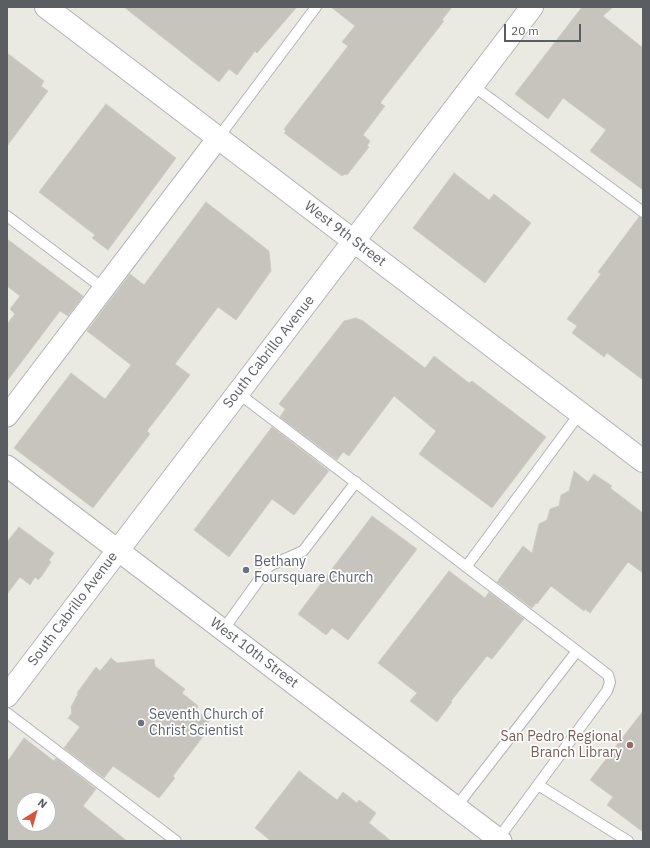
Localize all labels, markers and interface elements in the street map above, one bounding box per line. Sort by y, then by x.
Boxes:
scale bar [506,16,583,42]
text: 20 m [511,23,539,38]
street label: West 9th Street [301,198,389,270]
street label: South Cabrillo Avenue [220,292,318,412]
street label: South Cabrillo Avenue [25,549,121,669]
place label: Bethany Foursquare Church [254,554,373,586]
marker: Bethany Foursquare Church [241,565,251,575]
street label: West 10th Street [207,614,301,692]
place label: Seventh Church of Christ Scientist [149,707,264,740]
marker: Seventh Church of Christ Scientist [136,718,146,728]
place label: San Pedro Regional Branch Library [501,729,622,762]
marker: San Pedro Regional Branch Library [625,740,635,750]
north arrow [16,792,56,832]
text: N [35,795,50,811]

